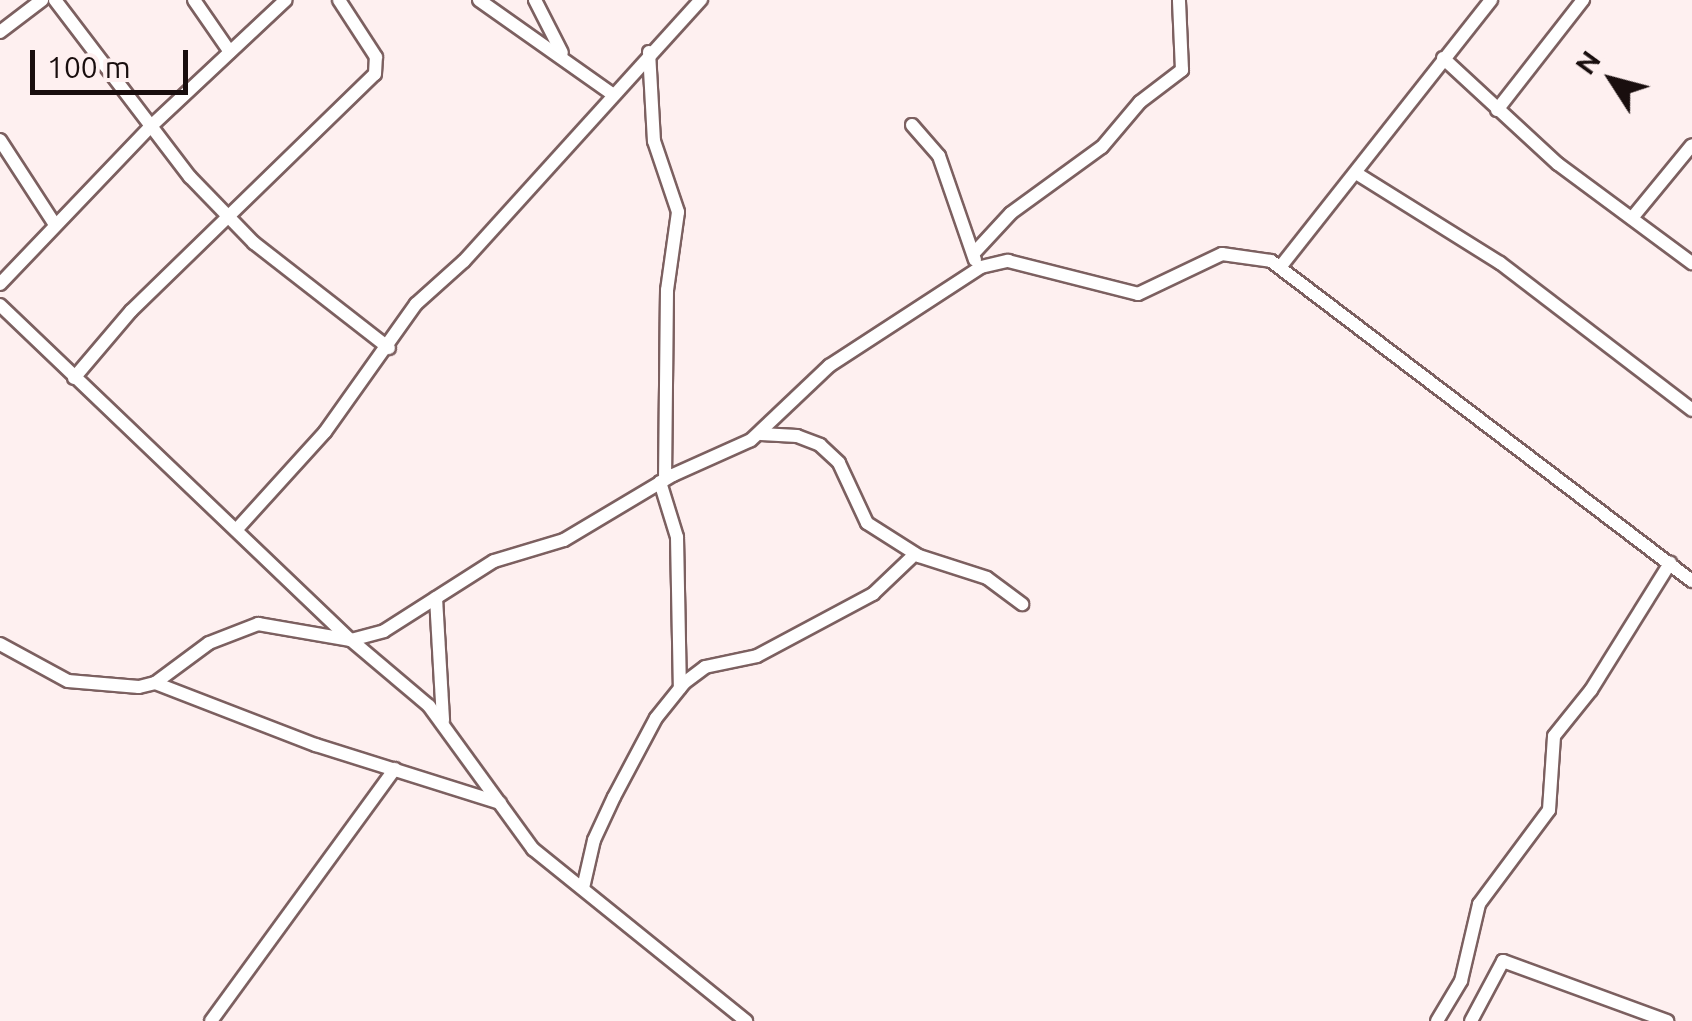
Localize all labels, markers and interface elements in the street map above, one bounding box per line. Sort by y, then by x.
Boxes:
scale bar [35,30,192,92]
north arrow [1562,30,1662,130]
text: N [1569,45,1606,80]
text: 100 m [47,50,131,84]

